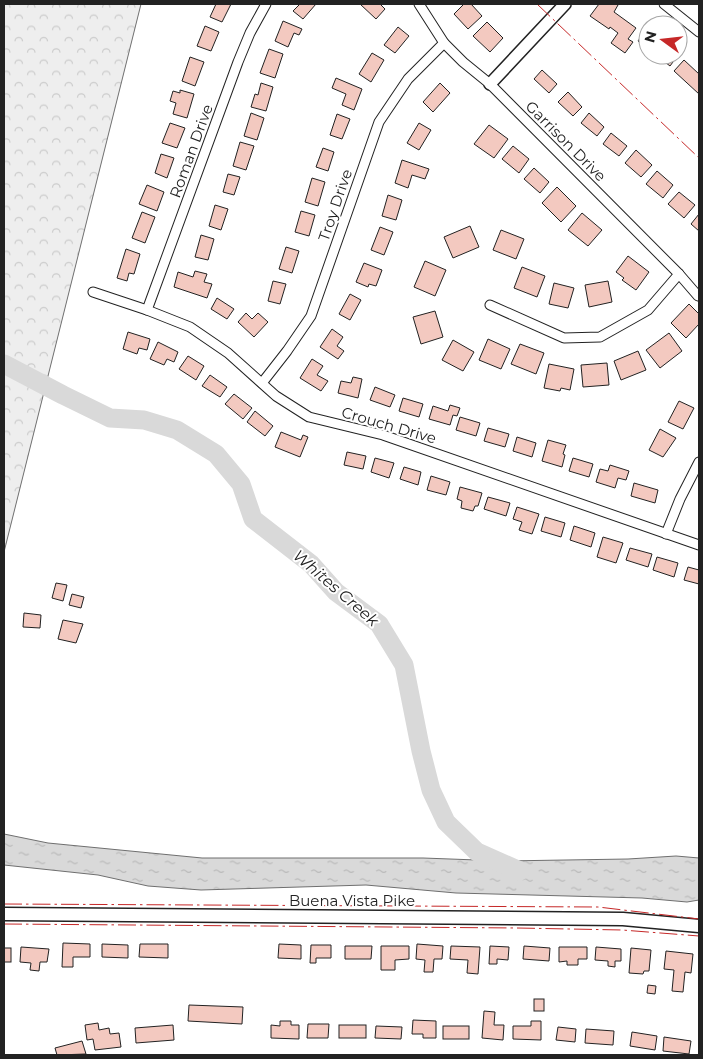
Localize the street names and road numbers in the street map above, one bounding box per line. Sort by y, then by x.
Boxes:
street label: Garrison Drive [522,97,610,185]
street label: Roman Drive [165,102,217,200]
street label: Troy Drive [314,167,356,243]
street label: Crouch Drive [339,402,439,448]
street label: Buena Vista Pike [289,891,415,910]

